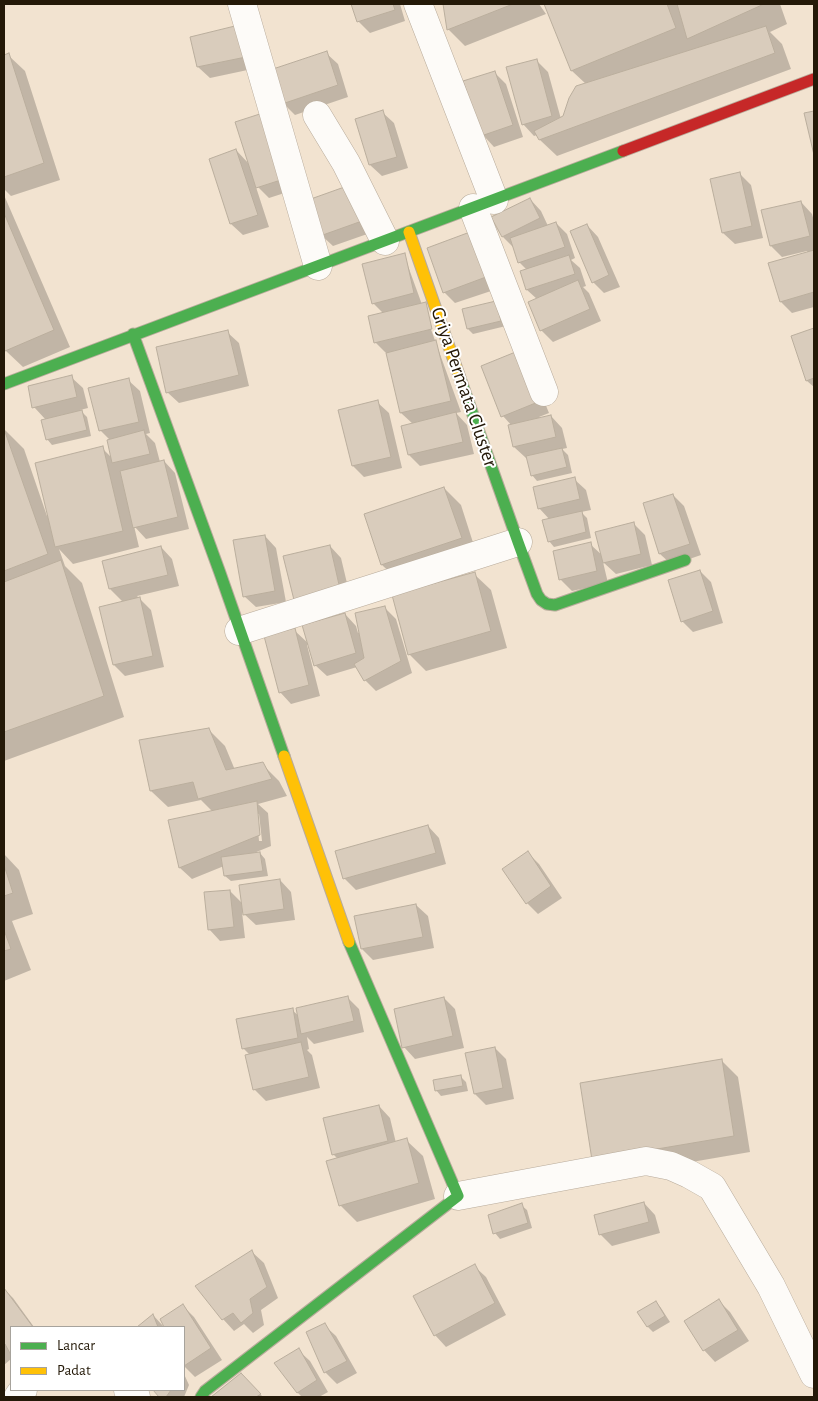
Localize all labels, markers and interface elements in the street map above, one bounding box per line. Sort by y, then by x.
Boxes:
street label: Griya Permata Cluster [425,304,503,470]
legend [10,1326,185,1391]
text: Lancar [57,1338,95,1353]
text: Padat [57,1363,91,1378]

